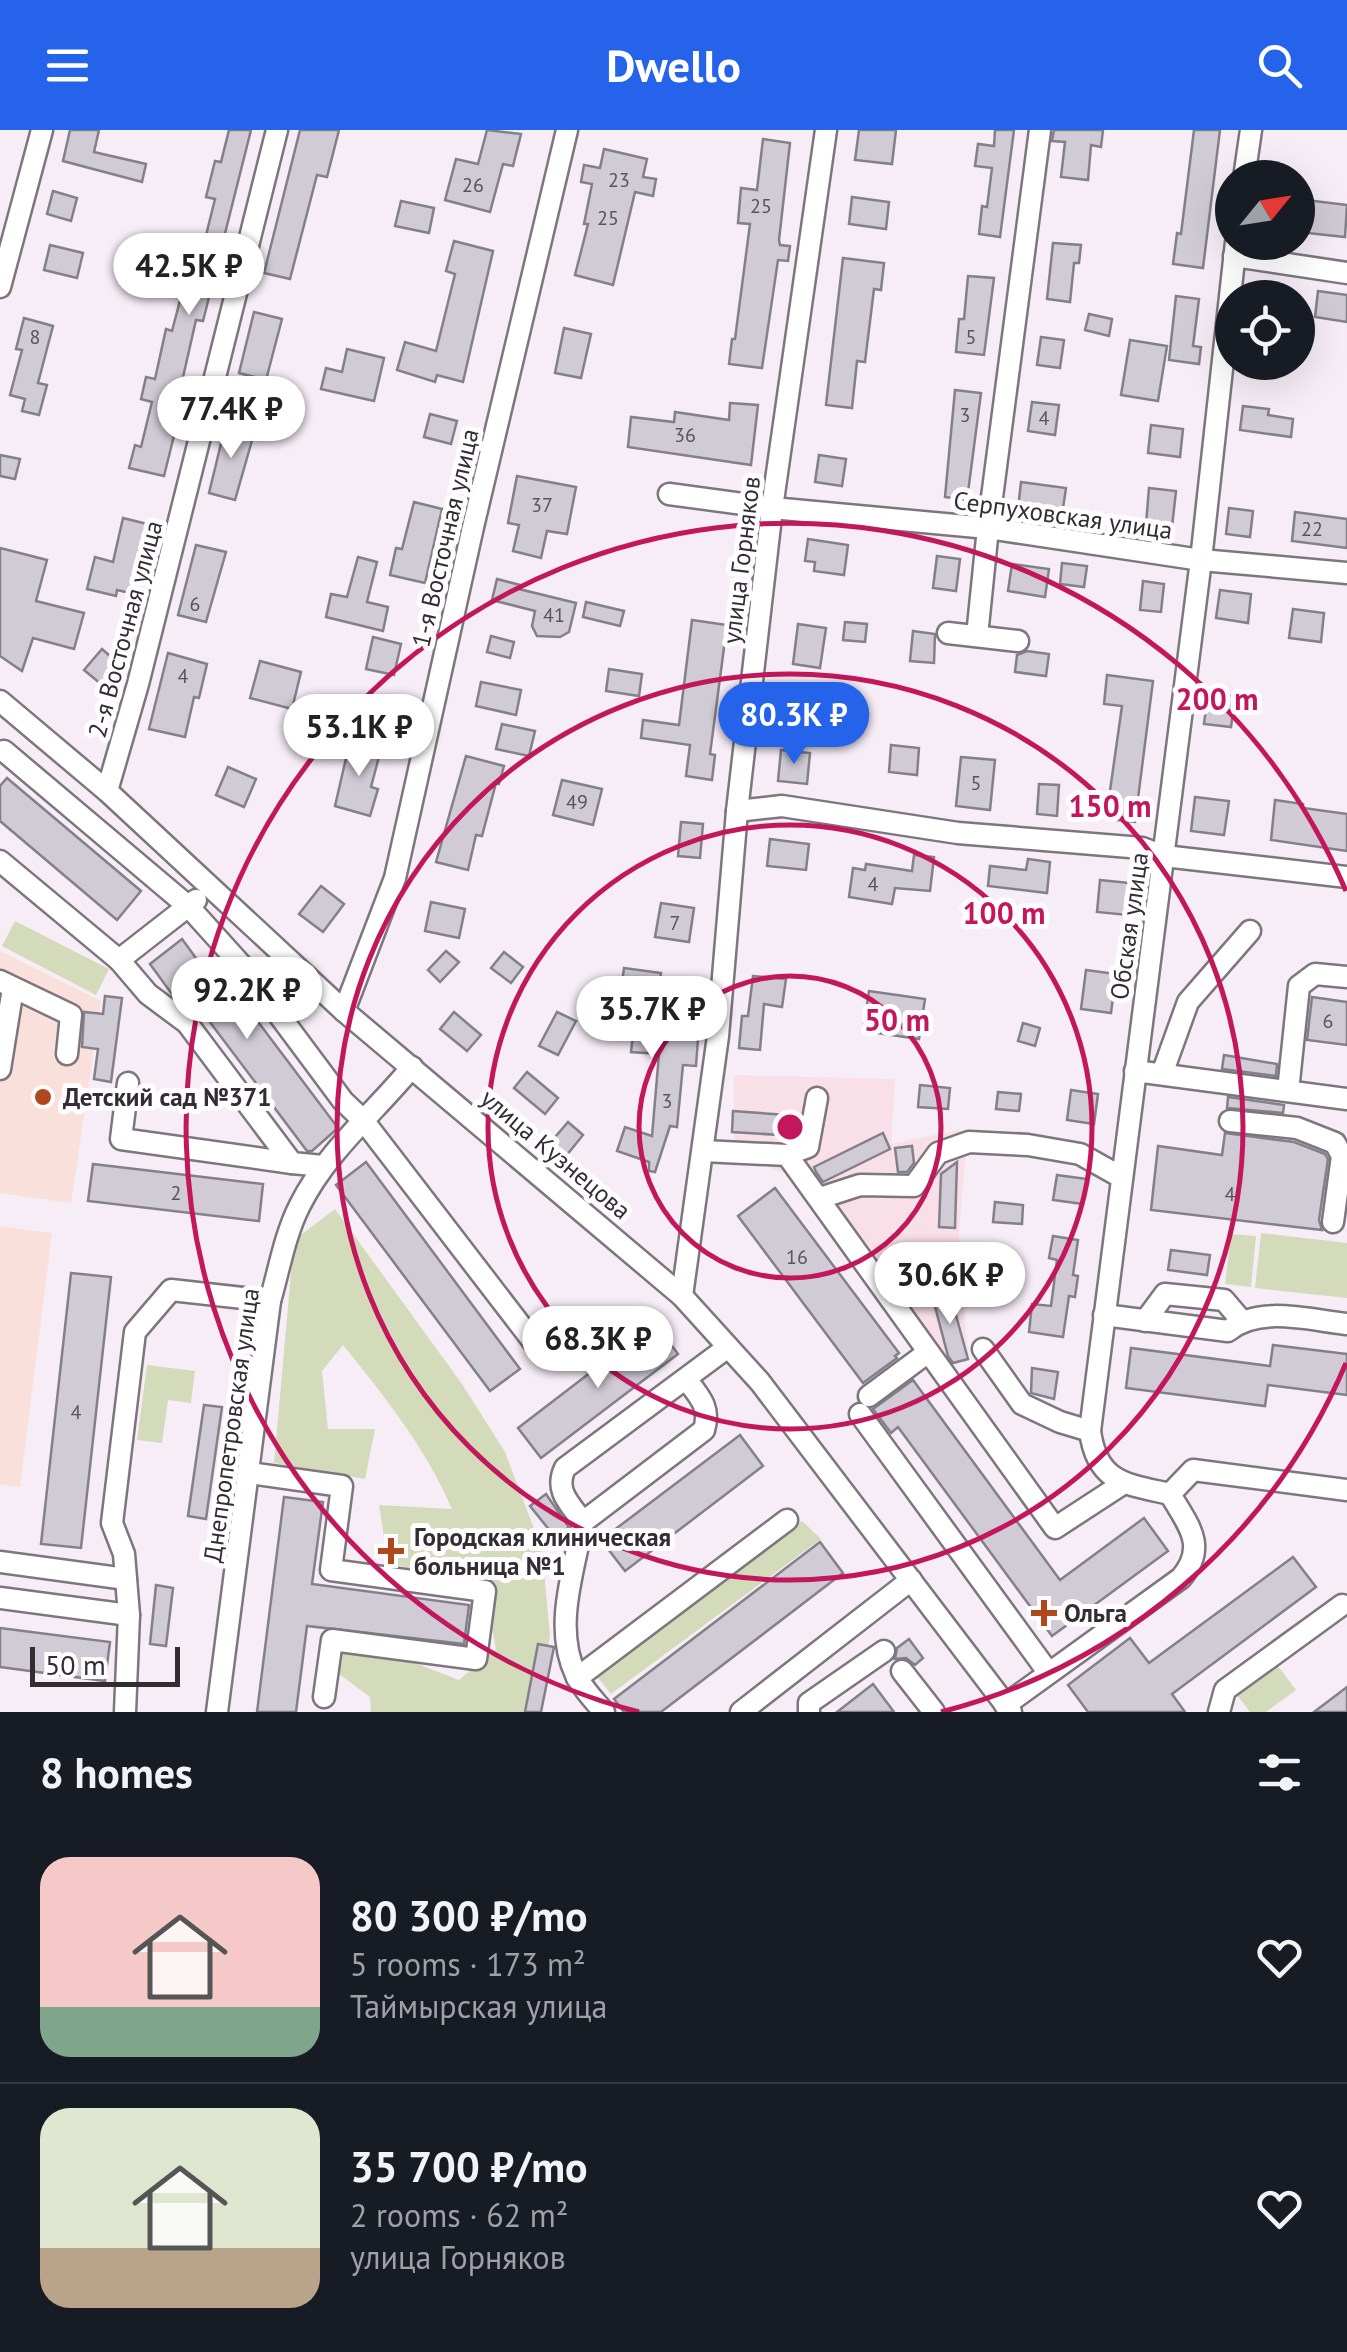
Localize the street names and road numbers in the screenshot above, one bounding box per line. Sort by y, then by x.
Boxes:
street label: 1-я Восточная улица [404,426,486,650]
street label: улица Горняков [715,474,767,646]
street label: Серпуховская улица [952,484,1174,546]
street label: 2-я Восточная улица [81,517,169,741]
street label: Обская улица [1103,850,1155,1002]
street label: улица Кузнецова [474,1082,638,1226]
street label: Днепропетровская улица [196,1286,266,1564]

